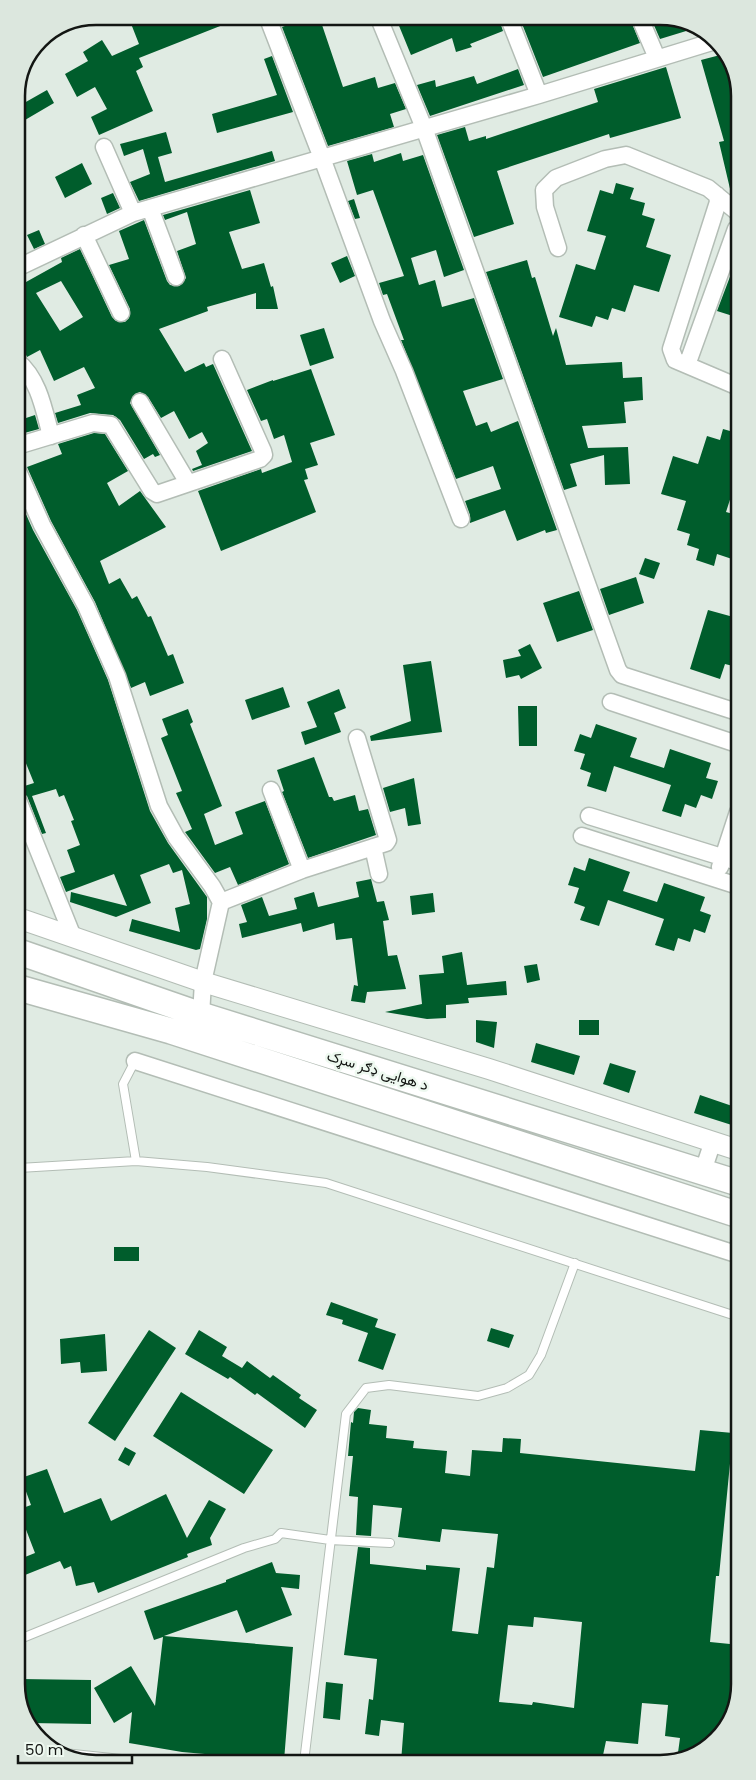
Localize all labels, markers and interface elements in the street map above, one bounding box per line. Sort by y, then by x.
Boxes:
street label: د هوایی ډګر سړک [325,1045,431,1095]
scale bar [18,1732,131,1764]
text: 50 m [25,1739,63,1760]

